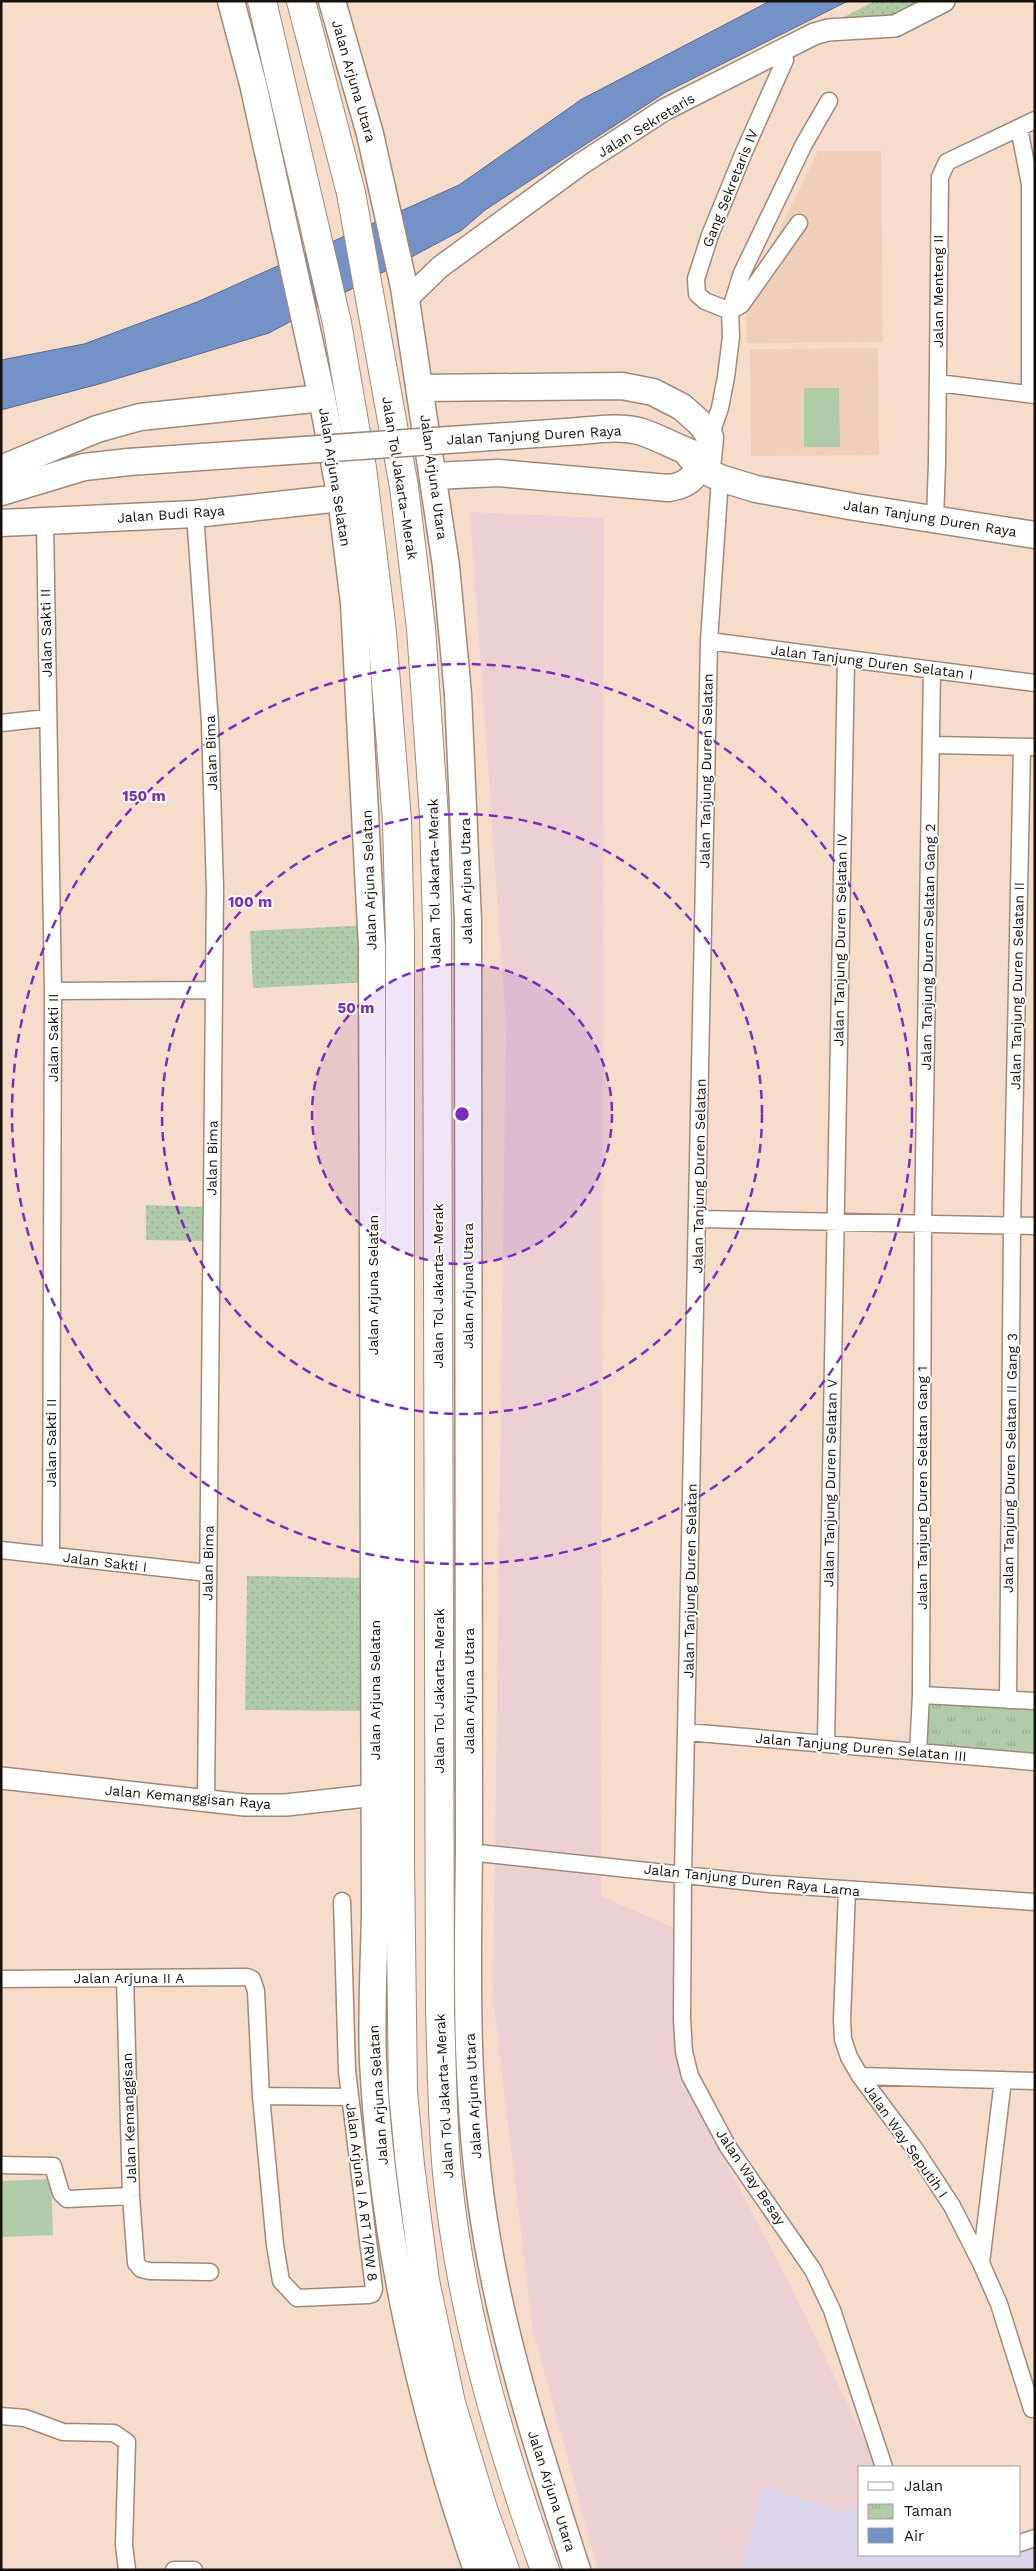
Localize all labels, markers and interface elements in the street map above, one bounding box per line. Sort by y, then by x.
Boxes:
street label: Jalan Arjuna Utara [329,18,379,144]
street label: Jalan Sekretaris [595,90,697,160]
street label: Gang Sekretaris IV [699,127,761,249]
street label: Jalan Menteng II [930,235,946,347]
street label: Jalan Tol Jakarta–Merak [379,395,421,561]
street label: Jalan Arjuna Selatan [316,406,354,548]
street label: Jalan Arjuna Utara [417,413,451,541]
street label: Jalan Tanjung Duren Raya [446,422,622,448]
street label: Jalan Tanjung Duren Raya [842,496,1018,540]
street label: Jalan Budi Raya [117,502,226,526]
street label: Jalan Sakti II [37,589,55,677]
street label: Jalan Tanjung Duren Selatan I [770,642,974,682]
street label: Jalan Tanjung Duren Selatan [696,673,716,869]
street label: Jalan Bima [202,715,220,791]
text: 150 m [122,787,166,805]
street label: Jalan Tol Jakarta–Merak [425,798,443,964]
street label: Jalan Arjuna Selatan [359,810,379,950]
street label: Jalan Arjuna Utara [457,818,475,944]
street label: Jalan Tanjung Duren Selatan Gang 2 [918,823,938,1071]
street label: Jalan Tanjung Duren Selatan IV [830,833,850,1047]
street label: Jalan Tanjung Duren Selatan II [1007,882,1027,1090]
text: 100 m [228,893,272,911]
street label: Jalan Sakti II [45,994,61,1082]
text: 50 m [338,999,374,1017]
street label: Jalan Tanjung Duren Selatan [689,1078,709,1274]
centre of rings [453,1105,471,1123]
street label: Jalan Bima [203,1120,221,1196]
street label: Jalan Tol Jakarta–Merak [430,1203,446,1369]
street label: Jalan Arjuna Selatan [365,1215,381,1355]
street label: Jalan Arjuna Utara [460,1223,476,1349]
street label: Jalan Tanjung Duren Selatan II Gang 3 [1000,1333,1020,1593]
street label: Jalan Tanjung Duren Selatan Gang 1 [914,1366,930,1610]
street label: Jalan Tanjung Duren Selatan V [820,1379,840,1587]
street label: Jalan Sakti II [43,1399,59,1487]
street label: Jalan Tanjung Duren Selatan [680,1483,700,1679]
street label: Jalan Bima [199,1525,217,1601]
street label: Jalan Sakti I [62,1549,148,1575]
street label: Jalan Tol Jakarta–Merak [431,1608,447,1774]
street label: Jalan Arjuna Selatan [367,1620,383,1760]
street label: Jalan Arjuna Utara [461,1628,477,1754]
street label: Jalan Tanjung Duren Selatan III [755,1730,967,1764]
street label: Jalan Kemanggisan Raya [104,1782,272,1812]
street label: Jalan Tanjung Duren Raya Lama [643,1861,861,1899]
street label: Jalan Arjuna II A [74,1970,184,1986]
street label: Jalan Tol Jakarta–Merak [432,2013,456,2179]
street label: Jalan Arjuna Selatan [365,2024,391,2166]
street label: Jalan Arjuna Utara [462,2033,484,2159]
street label: Jalan Kemanggisan [119,2053,139,2183]
street label: Jalan Way Seputih I [861,2081,951,2201]
street label: Jalan Arjuna I A RT 1/RW 8 [343,2102,381,2282]
street label: Jalan Way Besay [713,2126,789,2229]
street label: Jalan Arjuna Utara [525,2429,579,2554]
legend [858,2466,1021,2556]
text: Jalan [904,2477,943,2495]
text: Taman [904,2502,952,2520]
text: Air [904,2527,924,2545]

